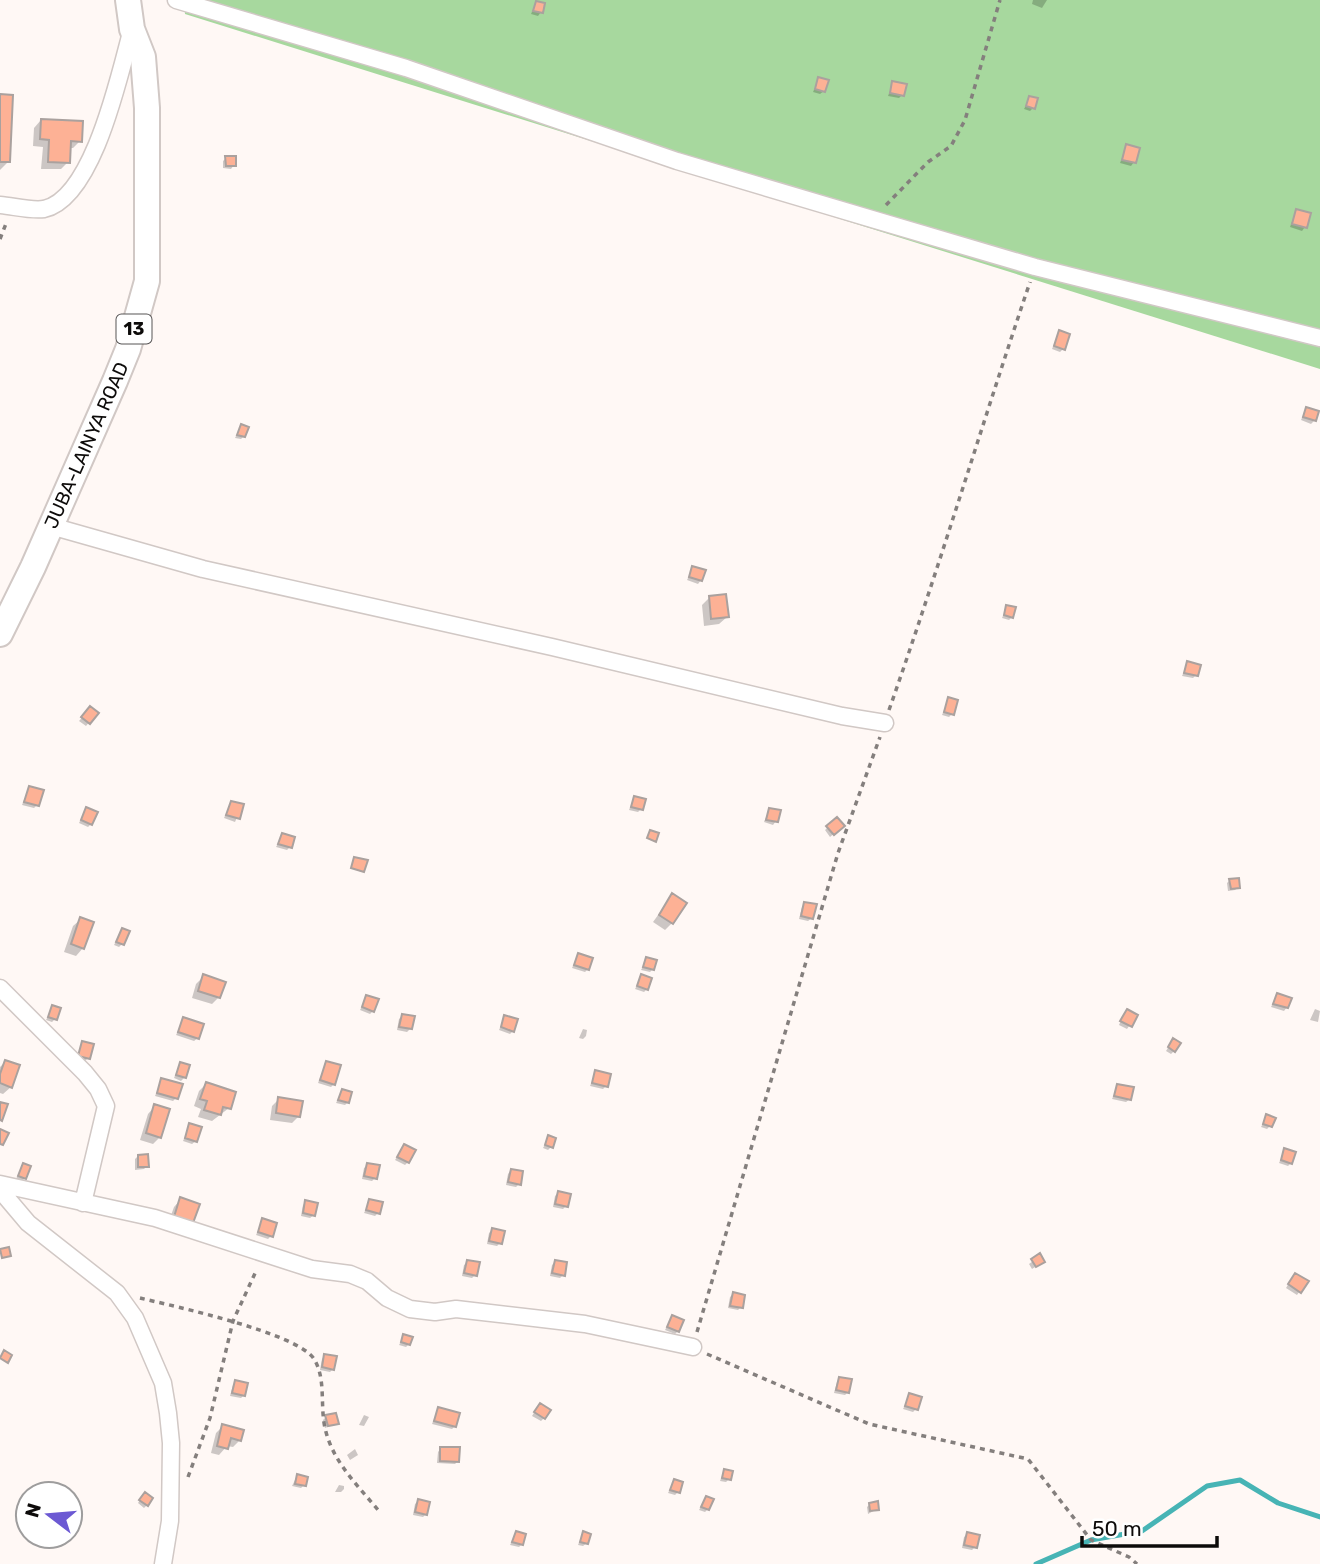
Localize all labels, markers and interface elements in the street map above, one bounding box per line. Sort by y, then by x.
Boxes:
road number: 13 [116,314,152,344]
street label: JUBA-LAINYA ROAD [39,358,134,532]
north arrow [14,1480,84,1550]
text: N [20,1501,46,1520]
scale bar [1082,1504,1217,1548]
text: 50 m [1092,1516,1142,1541]

